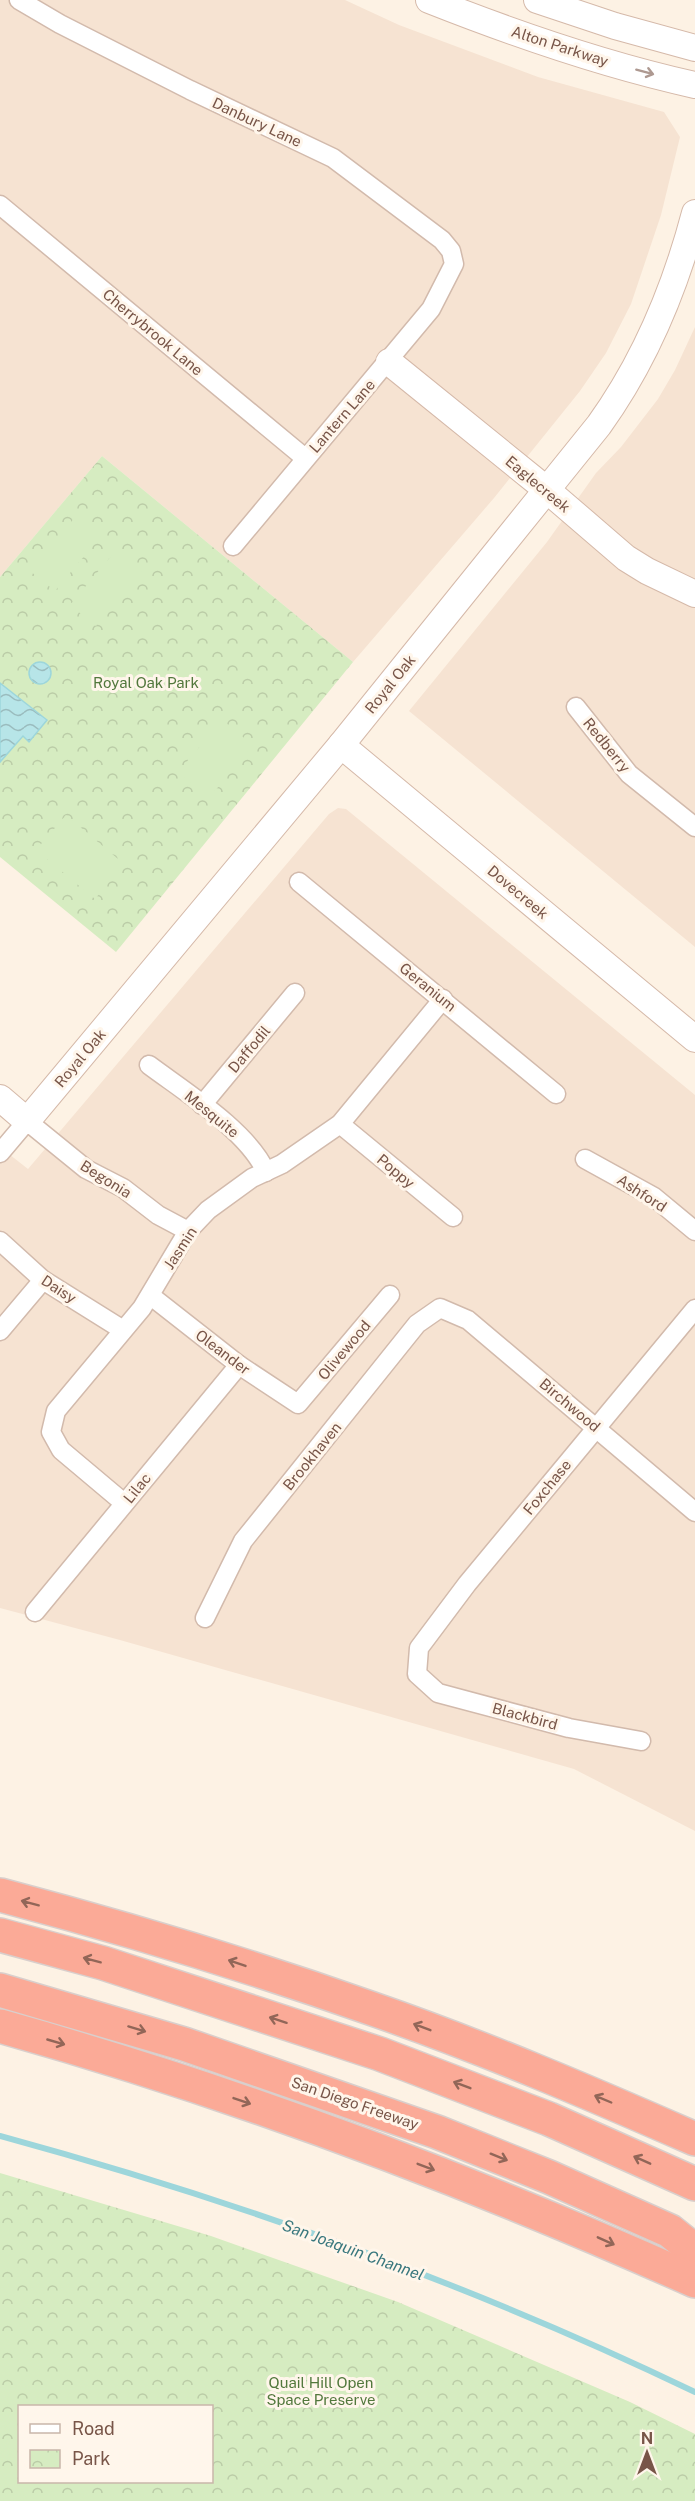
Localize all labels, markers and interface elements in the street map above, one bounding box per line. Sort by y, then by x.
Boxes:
street label: Alton Parkway [509,22,611,70]
one-way arrow [635,67,654,79]
street label: Danbury Lane [210,94,304,150]
street label: Cherrybrook Lane [100,285,206,379]
street label: Lantern Lane [306,376,378,456]
street label: Eaglecreek [502,452,574,516]
street label: Royal Oak [361,651,419,717]
park label: Royal Oak Park [93,674,199,691]
street label: Redberry [580,714,634,776]
street label: Dovecreek [484,862,552,922]
street label: Geranium [396,959,460,1015]
street label: Daffodil [225,1022,273,1076]
street label: Royal Oak [51,1026,109,1090]
street label: Mesquite [181,1087,243,1141]
street label: Poppy [374,1150,418,1192]
street label: Begonia [77,1157,135,1201]
street label: Ashford [614,1171,670,1215]
street label: Jasmin [160,1224,200,1272]
street label: Daisy [38,1272,80,1306]
street label: Olivewood [314,1317,374,1383]
street label: Oleander [192,1326,254,1378]
street label: Birchwood [536,1375,604,1435]
street label: Brookhaven [279,1419,345,1493]
street label: Foxchase [520,1456,574,1518]
street label: Lilac [120,1470,154,1506]
street label: Blackbird [491,1699,559,1733]
one-way arrow [21,1896,40,1908]
one-way arrow [83,1953,102,1965]
one-way arrow [228,1957,247,1968]
one-way arrow [269,2014,288,2025]
one-way arrow [413,2021,431,2032]
one-way arrow [127,2025,146,2036]
one-way arrow [46,2037,65,2048]
street label: San Diego Freeway [289,2073,421,2133]
one-way arrow [453,2079,471,2090]
one-way arrow [594,2093,613,2104]
one-way arrow [232,2097,251,2108]
one-way arrow [489,2152,508,2163]
one-way arrow [633,2154,651,2165]
one-way arrow [416,2163,434,2174]
water label: San Joaquin Channel [280,2216,426,2284]
one-way arrow [597,2237,615,2248]
park label: Quail Hill Open Space Preserve [266,2374,376,2408]
legend [18,2405,213,2483]
text: Road [72,2418,115,2439]
north arrow [617,2423,677,2483]
text: N [641,2429,653,2448]
text: Park [72,2448,110,2469]

